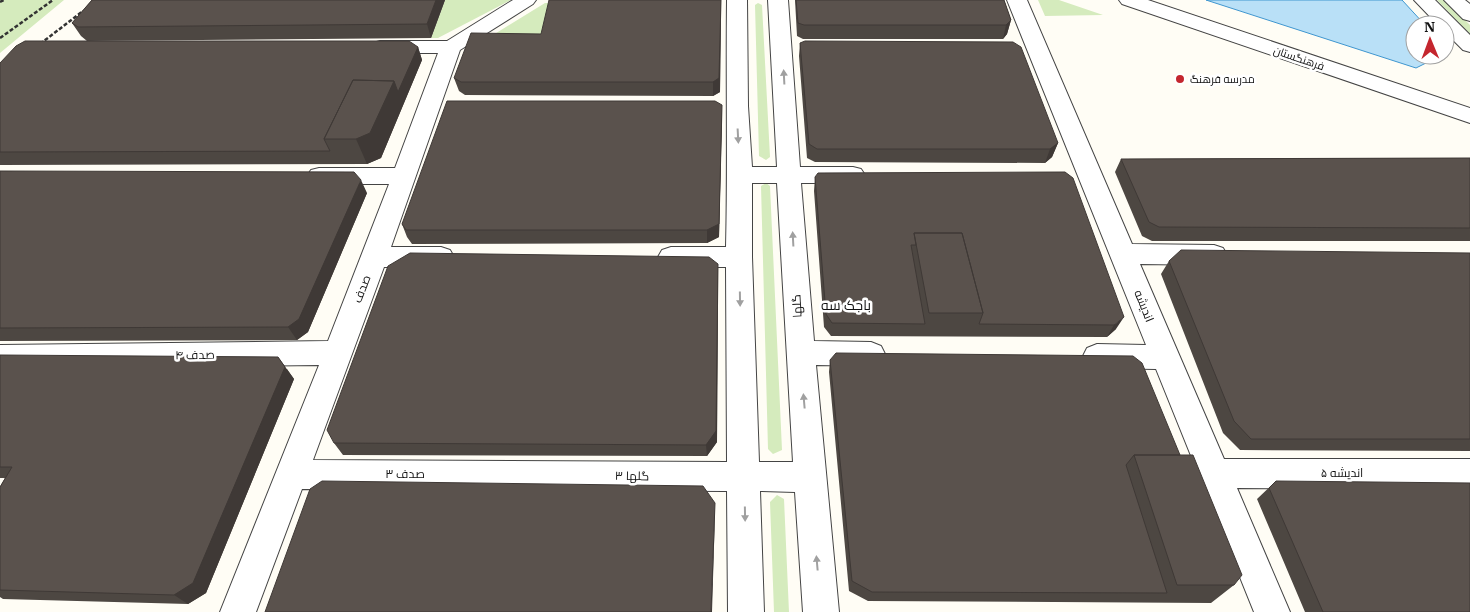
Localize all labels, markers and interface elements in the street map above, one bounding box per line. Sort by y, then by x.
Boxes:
north arrow [1405,15,1455,65]
text: N [1424,18,1435,36]
street label: فرهنگستان [1272,43,1326,73]
one-way arrow [779,69,787,85]
place label: مدرسه فرهنگ [1190,72,1255,86]
marker: مدرسه فرهنگ [1174,73,1186,85]
one-way arrow [735,128,743,144]
one-way arrow [789,231,797,247]
street label: صدف [349,273,374,305]
street label: اندیشه [1131,288,1158,324]
one-way arrow [736,291,744,307]
street label: گلها [788,294,805,318]
district label: باجک سه [821,296,871,314]
street label: صدف ۴ [175,347,215,362]
one-way arrow [799,393,807,409]
street label: اندیشه ۵ [1321,465,1363,480]
street label: صدف ۳ [385,466,425,481]
street label: گلها ۳ [615,468,649,483]
one-way arrow [741,506,749,522]
one-way arrow [813,555,821,571]

